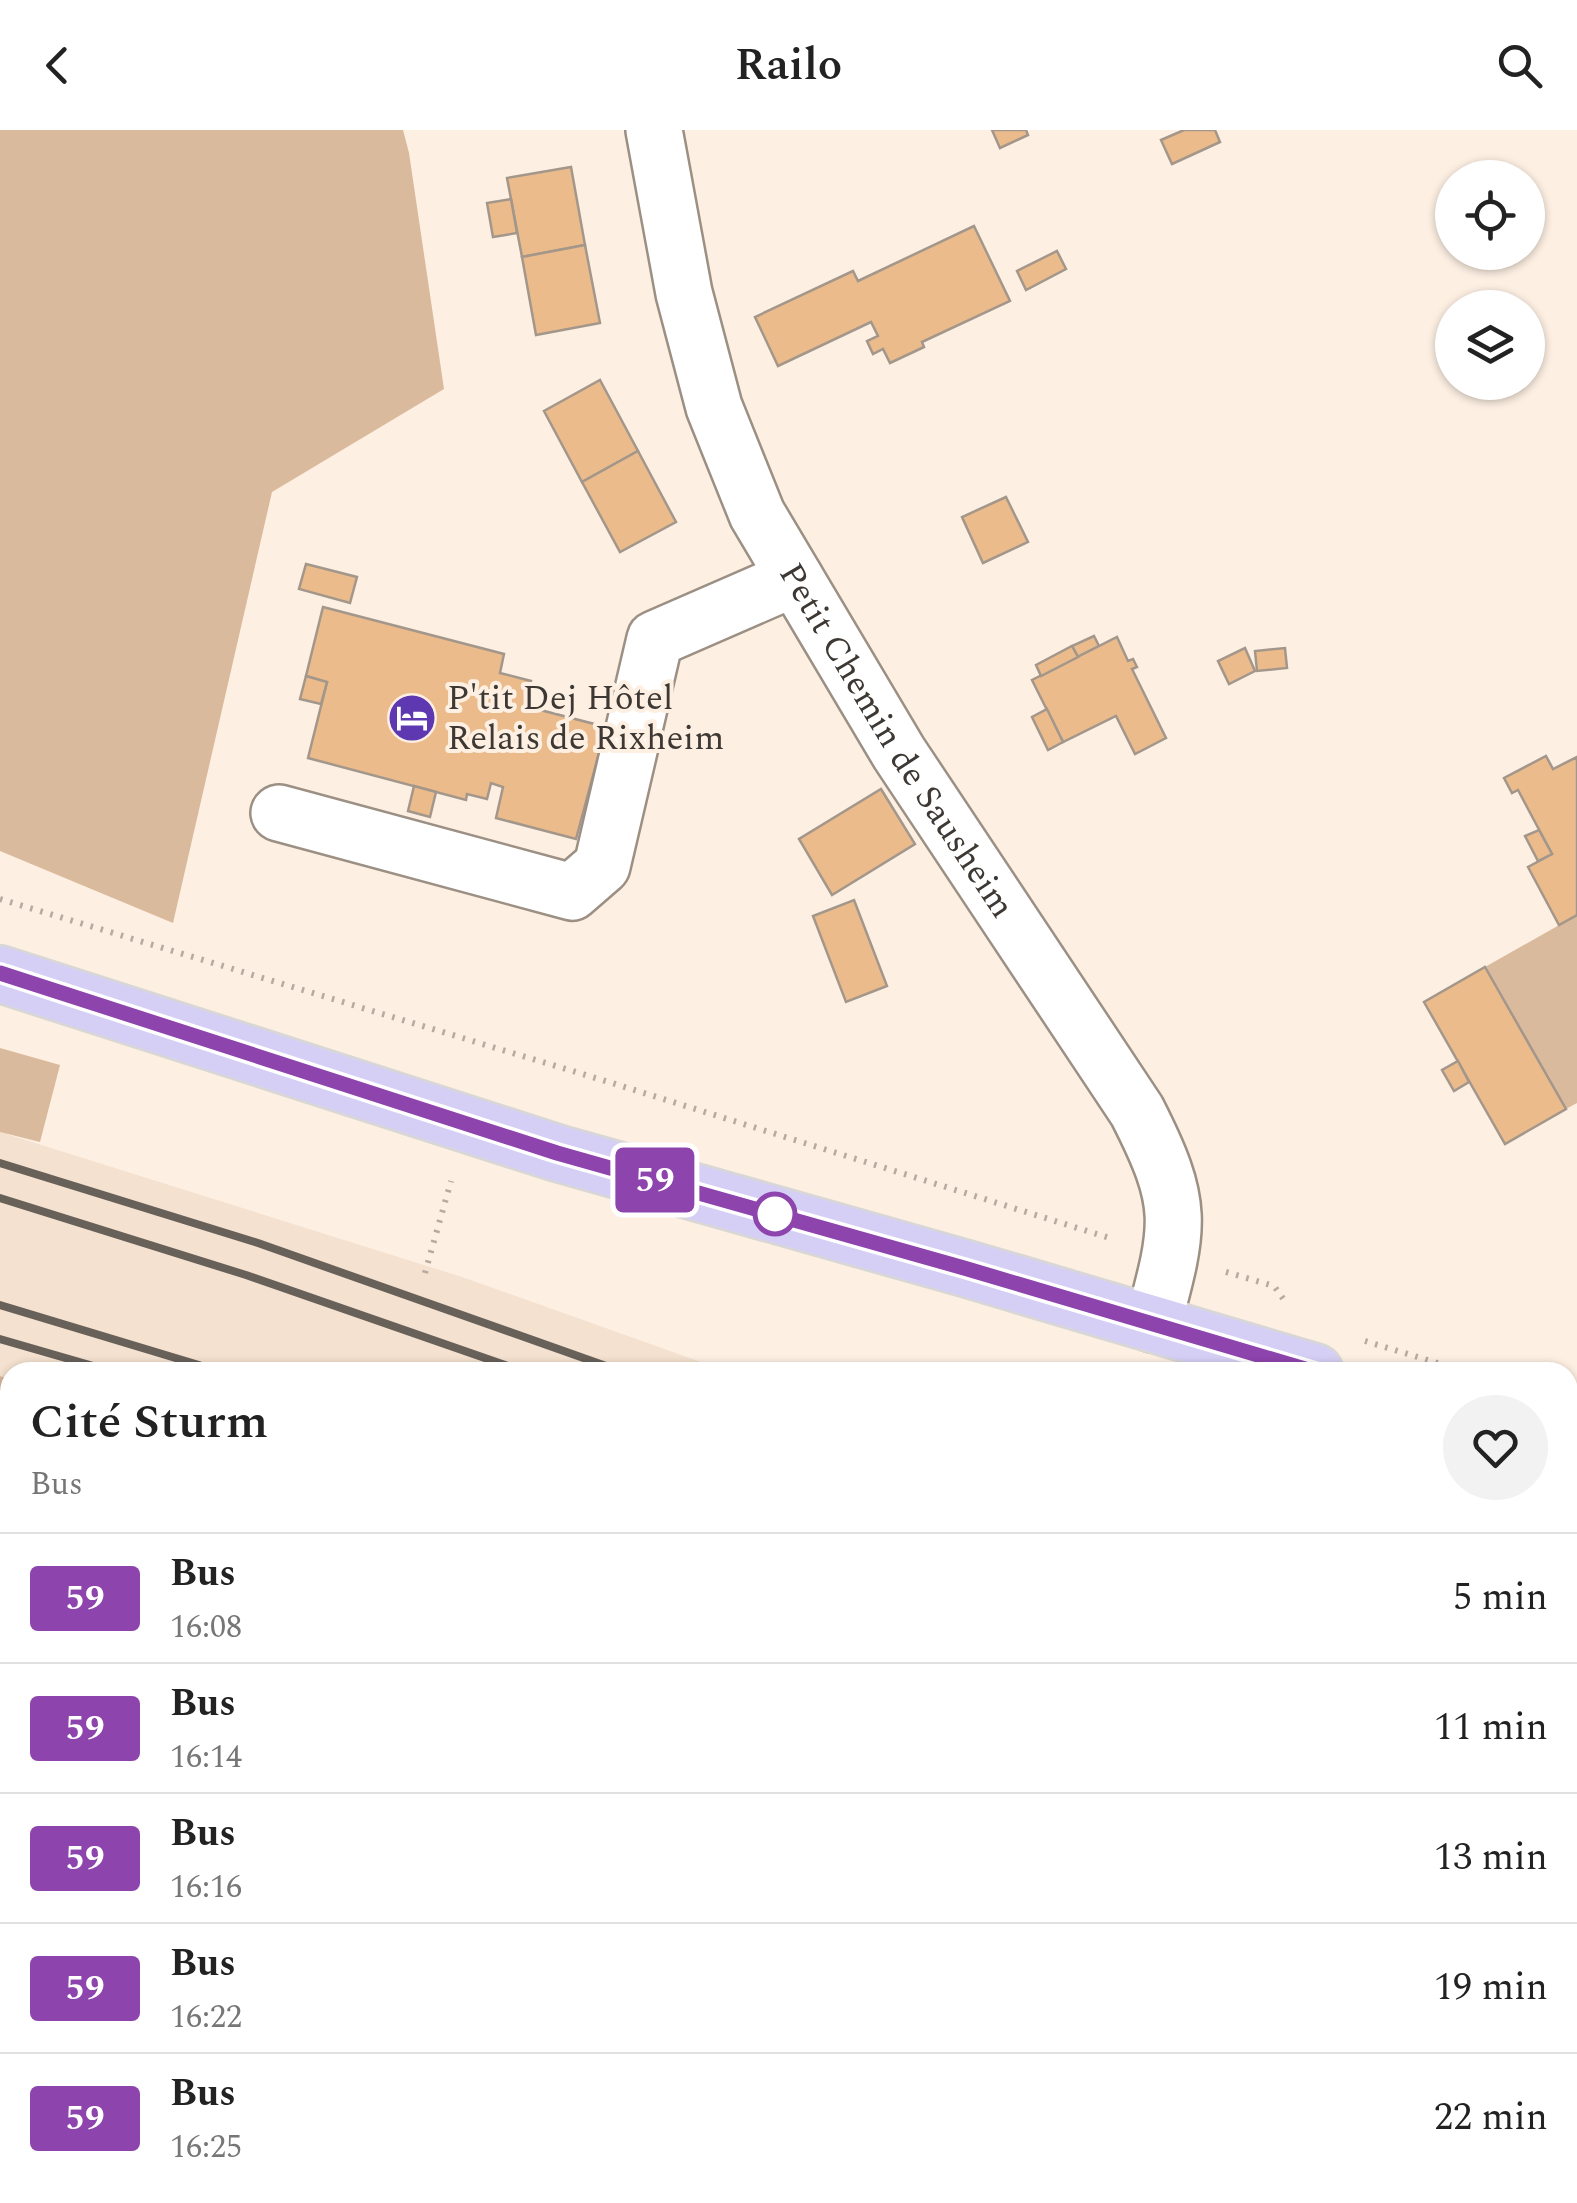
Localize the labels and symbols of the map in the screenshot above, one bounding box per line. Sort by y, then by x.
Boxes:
street label: Petit Chemin de Sausheim [765,553,1028,929]
place label: P'tit Dej Hôtel Relais de Rixheim [447,672,724,765]
hotel icon: P'tit Dej Hôtel Relais de Rixheim [386,692,438,744]
line badge: 59 [610,1148,700,1212]
unlabelled marker [754,1193,796,1235]

